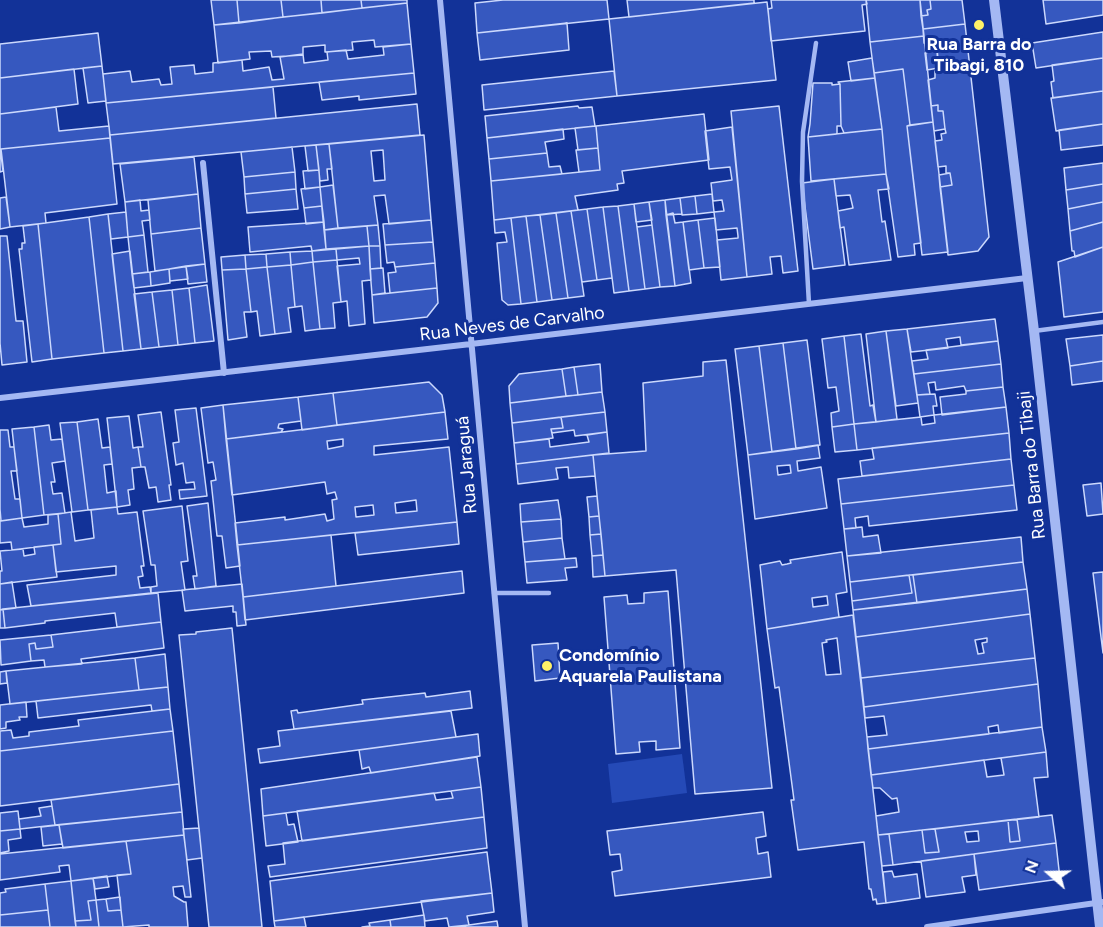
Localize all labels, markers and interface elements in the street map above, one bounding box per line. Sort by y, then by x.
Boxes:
marker: Rua Barra do Tibagi, 810 [972,18,986,32]
place label: Rua Barra do Tibagi, 810 [926,34,1032,76]
street label: Rua Neves de Carvalho [418,302,606,346]
street label: Rua Barra do Tibaji [1013,390,1051,540]
street label: Rua Jaraguá [452,415,482,515]
place label: Condomínio Aquarela Paulistana [559,645,722,688]
marker: Condomínio Aquarela Paulistana [540,659,554,673]
north arrow [1019,843,1079,903]
text: N [1021,858,1043,876]

